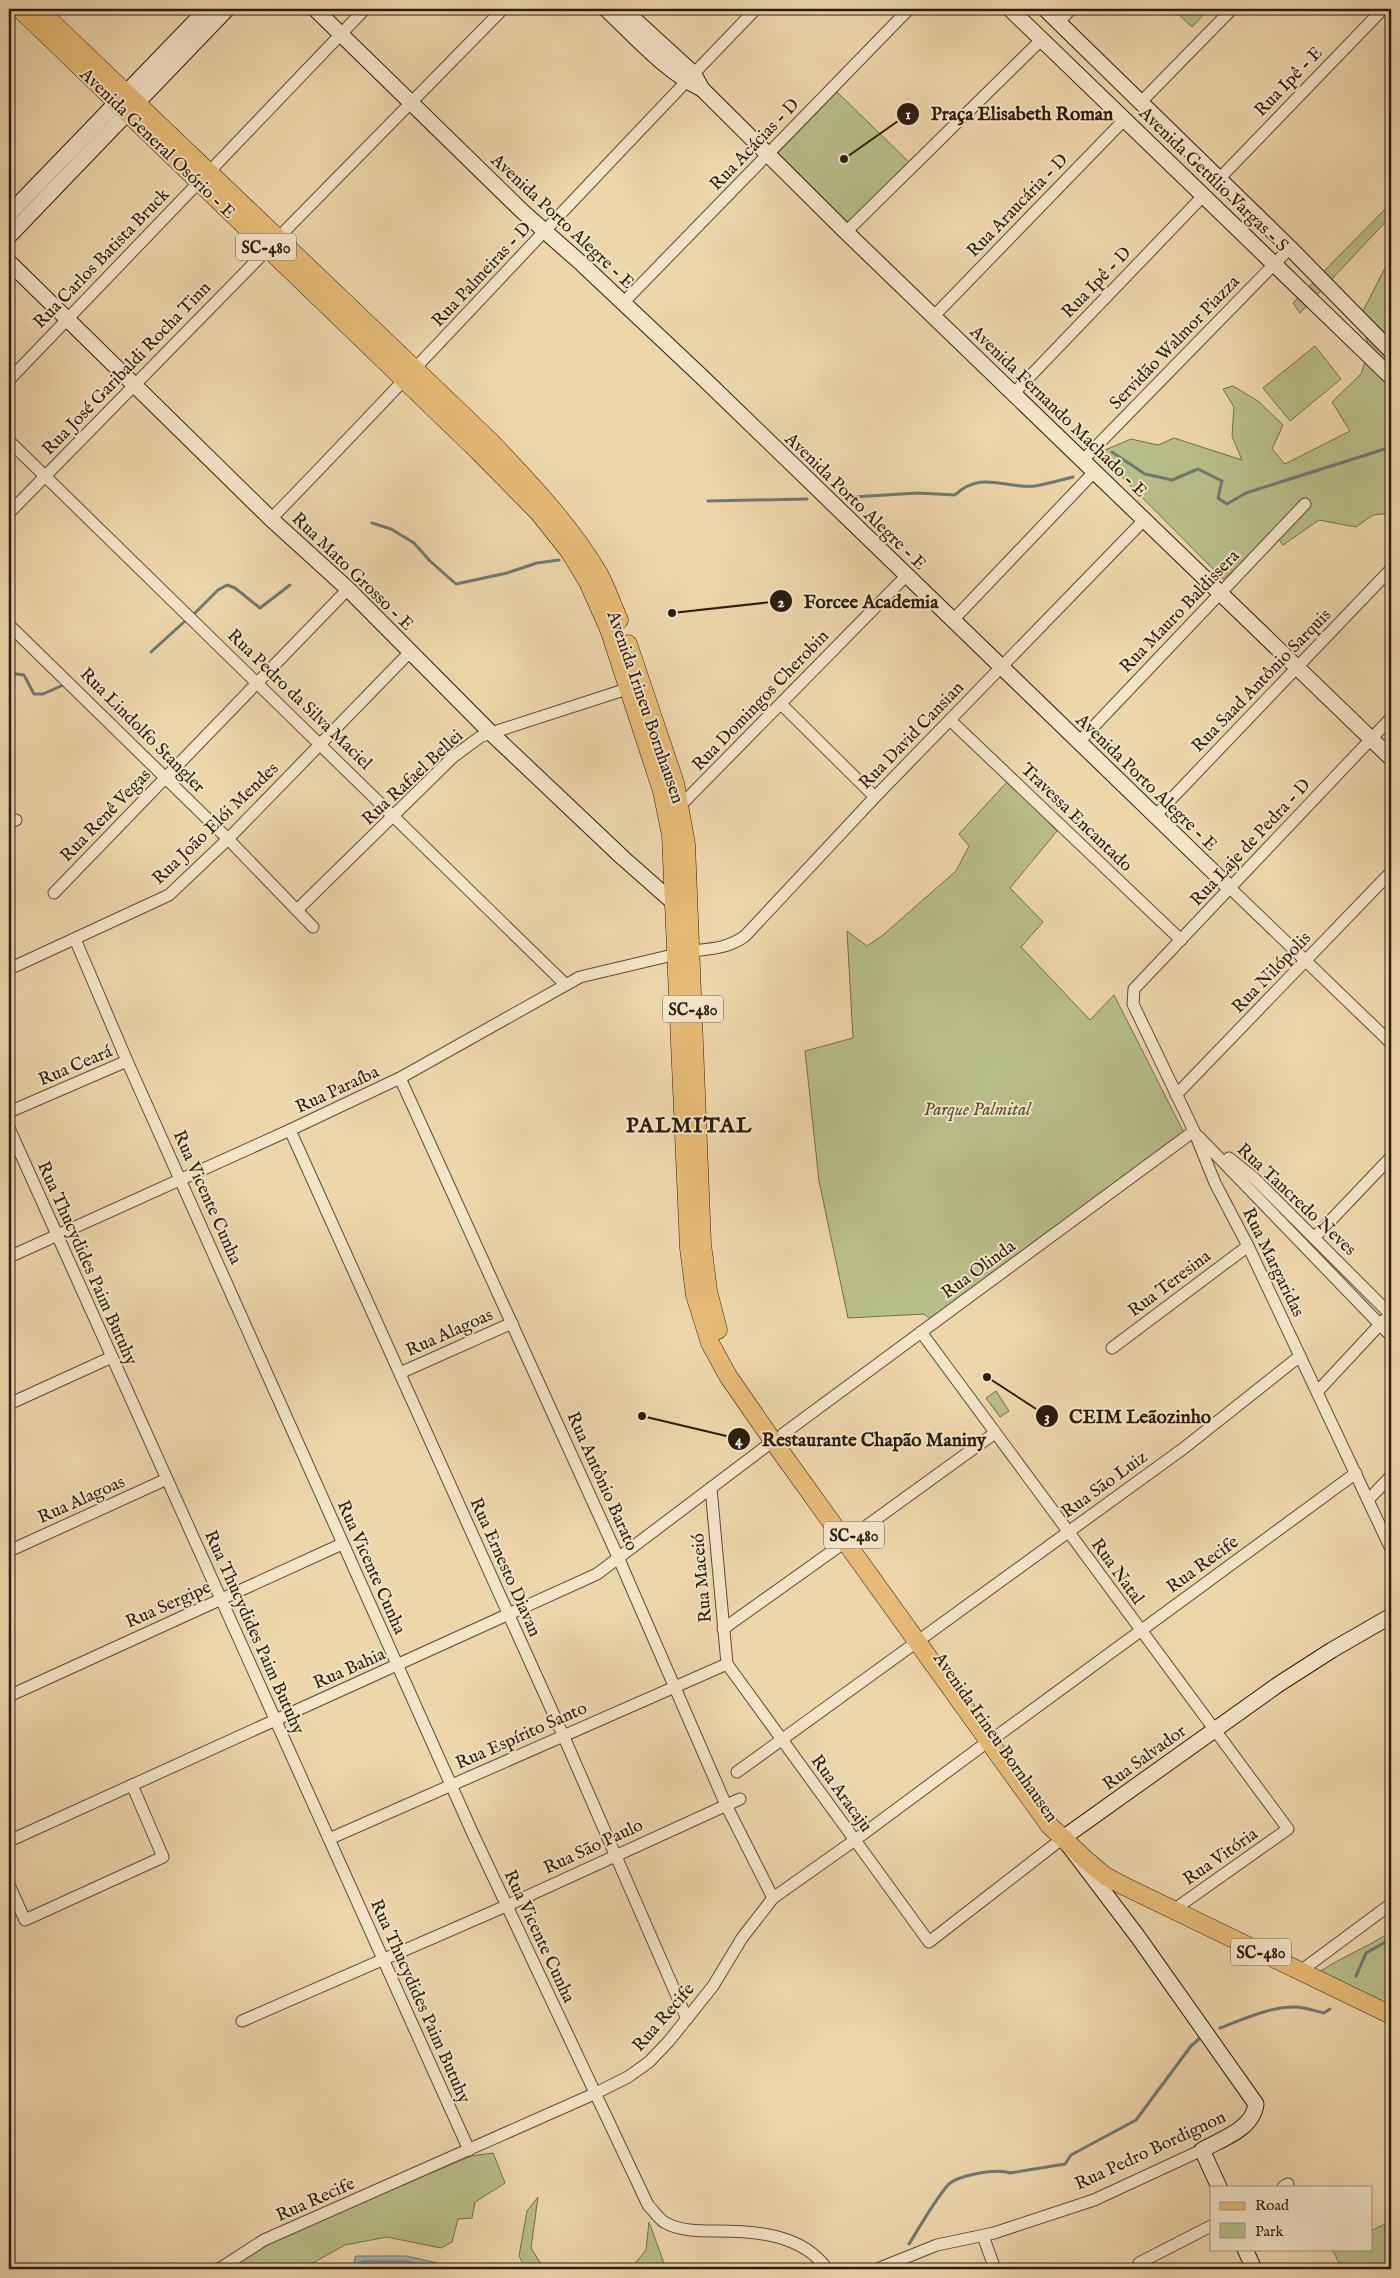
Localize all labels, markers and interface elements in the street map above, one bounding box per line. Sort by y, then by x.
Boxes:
street label: Rua Ipê - E [1250,42,1328,122]
street label: Avenida General Osório - E [73,63,240,225]
street label: Rua Acácias - D [705,94,805,196]
callout: Praça Elisabeth Roman [895,97,1123,131]
street label: Avenida Getúlio Vargas - S [1133,102,1293,258]
text: Praça Elisabeth Roman [931,103,1113,127]
text: 1 [905,105,911,124]
street label: Avenida Porto Alegre - E [485,149,639,295]
street label: Rua Araucária - D [963,149,1074,263]
street label: Rua Carlos Batista Bruck [29,184,175,334]
street label: Rua Palmeiras - D [427,217,537,333]
road number: SC-480 [236,233,296,260]
street label: Rua Ipê - D [1057,242,1137,324]
street label: Servidão Walmor Piazza [1105,271,1245,415]
street label: Rua José Garibaldi Rocha Tinn [38,277,217,461]
street label: Avenida Fernando Machado - E [964,321,1151,503]
street label: Avenida Porto Alegre - E [779,428,931,576]
street label: Rua Mato Grosso - E [286,508,418,636]
street label: Rua Mauro Baldissera [1115,545,1245,679]
callout: Forcee Academia [769,584,949,618]
text: Forcee Academia [804,591,939,615]
text: 2 [777,593,785,612]
street label: Rua Saad Antônio Sarquis [1187,604,1337,758]
street label: Avenida Irineu Bornhausen [600,607,689,807]
street label: Rua Pedro da Silva Maciel [222,625,376,775]
street label: Rua Domingos Cherobin [688,625,835,777]
street label: Rua Lindolfo Stangler [74,663,210,799]
street label: Rua David Cansian [855,677,970,795]
street label: Avenida Porto Alegre - E [1070,709,1222,857]
street label: Rua Rafael Bellei [357,725,469,831]
street label: Rua João Elói Mendes [148,758,284,890]
street label: Travessa Encantado [1015,759,1137,878]
street label: Rua Renê Vegas [56,764,156,868]
street label: Rua Laje de Pedra - D [1186,774,1316,912]
street label: Rua Nilópolis [1227,927,1317,1019]
road number: SC-480 [663,996,723,1022]
street label: Rua Ceará [35,1040,116,1092]
street label: Rua Paraíba [292,1061,383,1120]
park label: Parque Palmital [924,1099,1032,1122]
district label: PALMITAL [626,1112,753,1140]
street label: Rua Vicente Cunha [167,1127,247,1268]
street label: Rua Tancredo Neves [1231,1139,1361,1262]
street label: Rua Thucydides Paim Butuhy [31,1158,142,1369]
street label: Rua Margaridas [1236,1204,1309,1321]
street label: Rua Olinda [937,1235,1021,1305]
street label: Rua Teresina [1124,1245,1216,1323]
street label: Rua Alagoas [402,1304,497,1363]
callout: CEIM Leãozinho [1034,1399,1221,1433]
text: CEIM Leãozinho [1069,1406,1211,1430]
street label: Rua Antônio Barato [561,1408,643,1555]
text: 3 [1044,1408,1050,1427]
callout: Restaurante Chapão Maniny [727,1422,996,1456]
text: Restaurante Chapão Maniny [762,1429,987,1453]
text: 4 [735,1431,743,1450]
street label: Rua São Luiz [1057,1446,1152,1524]
street label: Rua Alagoas [34,1471,129,1530]
street label: Rua Ernesto Diavan [464,1495,546,1641]
street label: Rua Vicente Cunha [331,1497,411,1638]
road number: SC-480 [824,1522,884,1548]
street label: Rua Thucydides Paim Butuhy [198,1527,309,1738]
street label: Rua Recife [1162,1531,1244,1599]
street label: Rua Maceió [687,1532,718,1624]
street label: Rua Natal [1085,1534,1149,1610]
street label: Rua Sergipe [122,1576,215,1634]
street label: Rua Bahia [310,1643,389,1695]
street label: Avenida Irineu Bornhausen [927,1648,1062,1828]
street label: Rua Espírito Santo [452,1697,591,1776]
street label: Rua Salvador [1099,1720,1192,1796]
street label: Rua Aracaju [805,1751,877,1837]
street label: Rua São Paulo [540,1814,647,1880]
street label: Rua Vitória [1179,1823,1263,1891]
street label: Rua Vicente Cunha [498,1866,580,2007]
street label: Rua Thucydides Paim Butuhy [364,1896,475,2107]
road number: SC-480 [1231,1938,1291,1965]
street label: Rua Recife [628,1979,700,2057]
street label: Rua Pedro Bordignon [1071,2106,1230,2196]
street label: Rua Recife [273,2173,359,2228]
legend [1210,2186,1372,2250]
text: Road [1255,2196,1290,2215]
text: Park [1255,2222,1285,2241]

